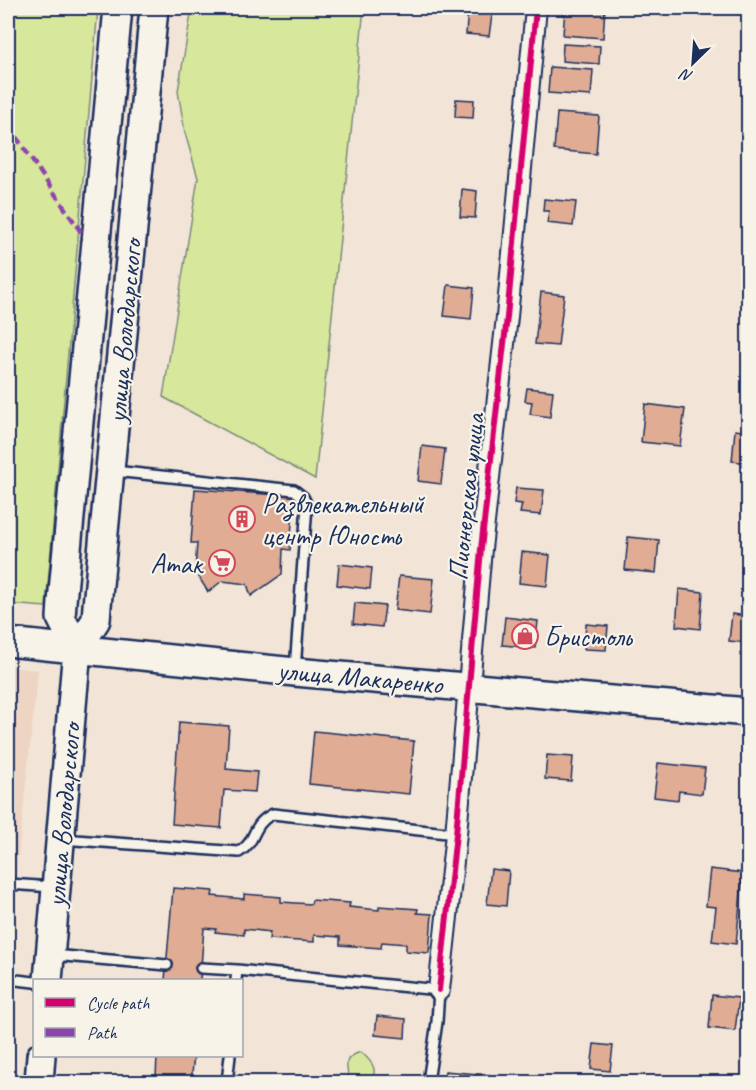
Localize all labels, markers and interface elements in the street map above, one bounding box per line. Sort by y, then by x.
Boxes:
north arrow [663,33,723,93]
text: N [676,63,696,87]
street label: улица Володарского [98,235,150,426]
street label: Пионерская улица [440,410,492,582]
place label: Развлекательный центр Юность [262,486,425,553]
building icon: Развлекательный центр Юность [227,504,257,534]
place label: Атак [150,546,205,581]
supermarket icon: Атак [207,548,237,578]
place label: Бристоль [544,619,634,654]
shop icon: Бристоль [510,621,540,651]
street label: улица Макаренко [274,652,446,702]
street label: улица Володарского [37,719,89,910]
legend [33,979,243,1057]
text: Cycle path [87,992,150,1014]
text: Path [87,1022,117,1044]

